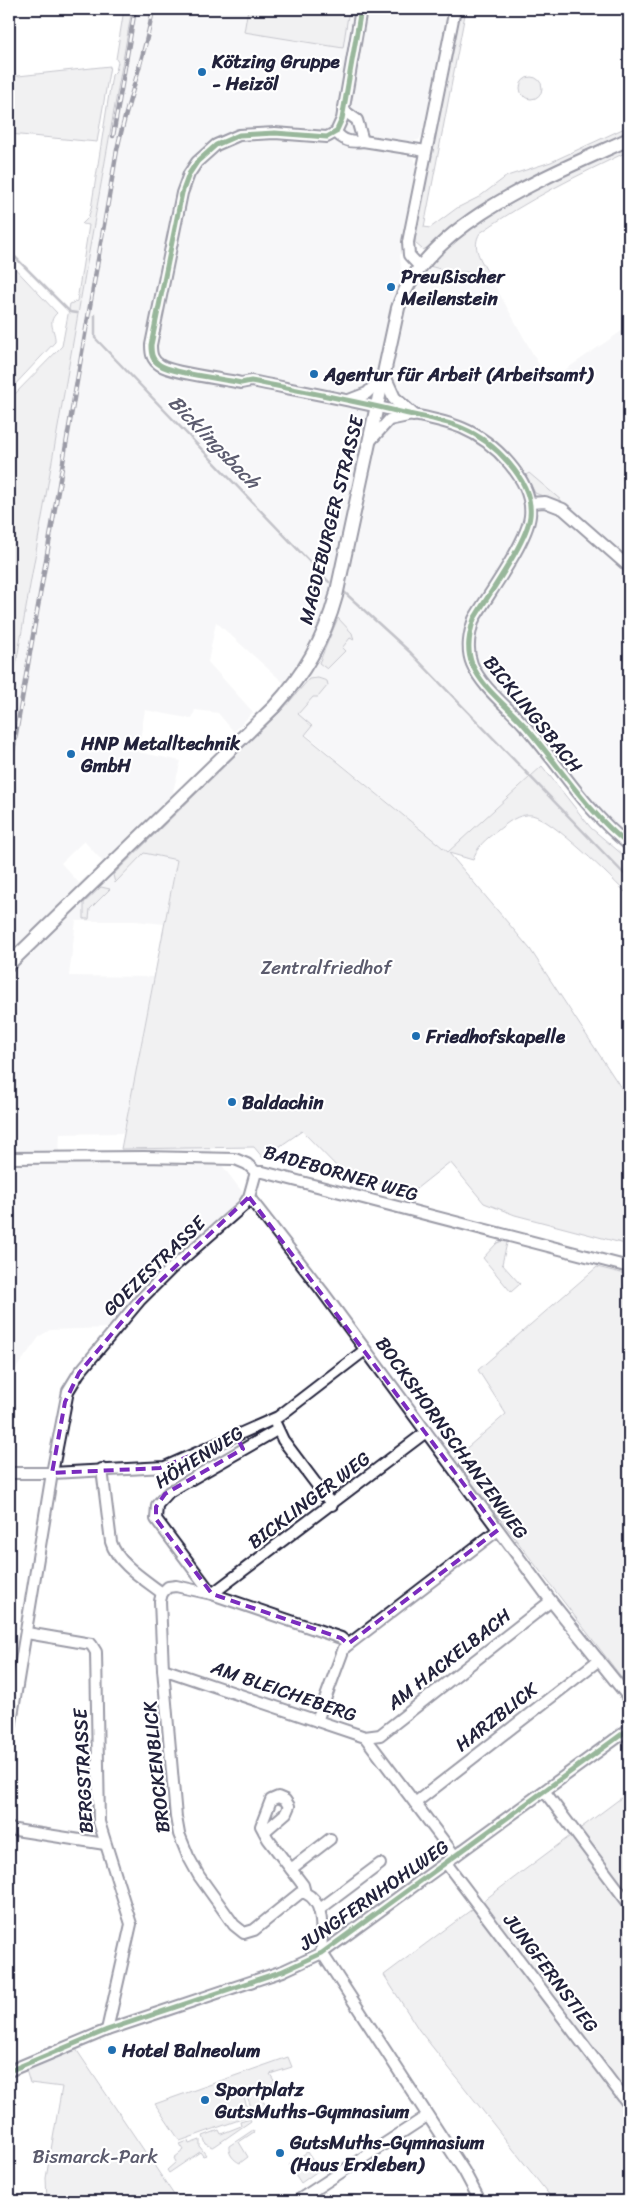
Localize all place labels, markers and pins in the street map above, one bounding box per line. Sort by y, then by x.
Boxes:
place label: Kötzing Gruppe - Heizöl [211,45,341,100]
marker: Kötzing Gruppe - Heizöl [196,66,208,78]
place label: Preußischer Meilenstein [400,260,507,315]
marker: Preußischer Meilenstein [385,281,397,293]
place label: Agentur für Arbeit (Arbeitsamt) [323,358,594,391]
marker: Agentur für Arbeit (Arbeitsamt) [308,368,320,380]
place label: HNP Metalltechnik GmbH [80,727,241,782]
marker: HNP Metalltechnik GmbH [65,748,77,760]
place label: Friedhofskapelle [425,1020,566,1053]
marker: Friedhofskapelle [410,1030,422,1042]
place label: Baldachin [242,1086,324,1119]
marker: Baldachin [226,1096,238,1108]
place label: Hotel Balneolum [121,2034,261,2067]
marker: Hotel Balneolum [106,2044,118,2056]
place label: Sportplatz GutsMuths-Gymnasium [214,2073,410,2128]
marker: Sportplatz GutsMuths-Gymnasium [199,2094,211,2106]
place label: GutsMuths-Gymnasium (Haus Erxleben) [289,2126,485,2181]
marker: GutsMuths-Gymnasium (Haus Erxleben) [274,2147,286,2159]

